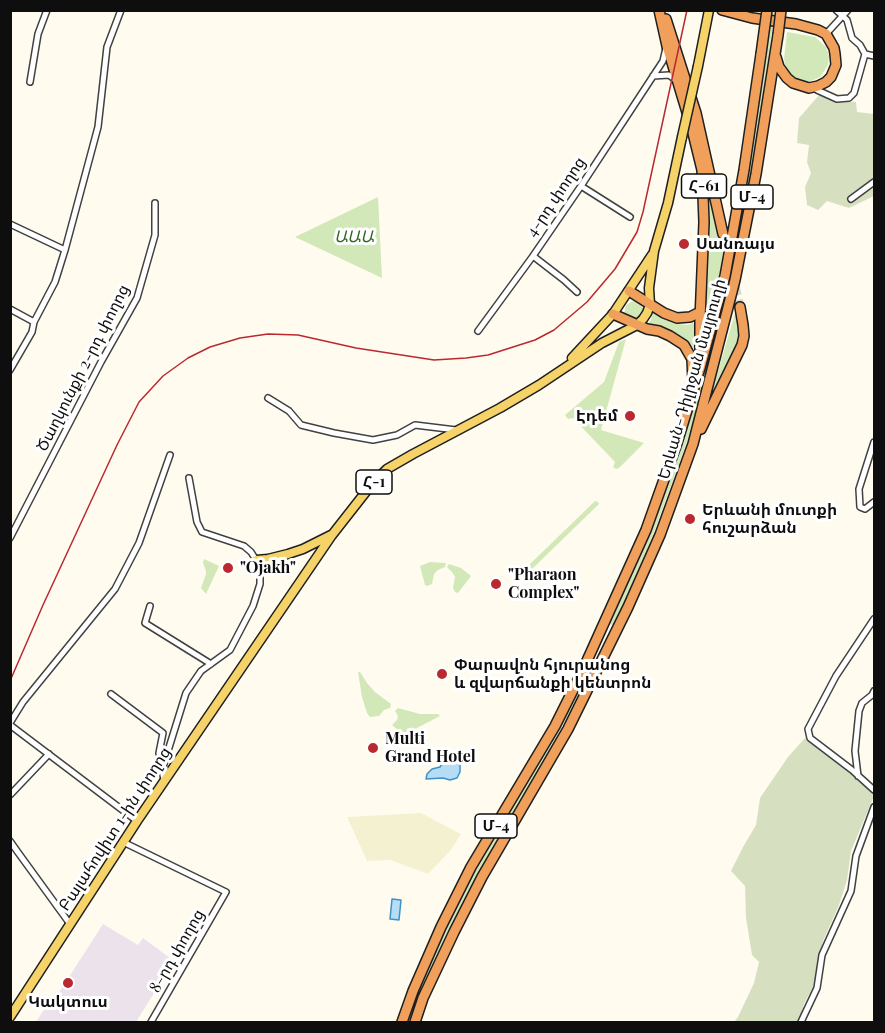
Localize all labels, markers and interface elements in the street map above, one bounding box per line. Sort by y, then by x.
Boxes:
street label: 4-րդ փողոց [522,153,590,241]
road number: Հ-61 [682,174,726,198]
road number: Մ-4 [731,185,773,209]
park label: ԱԱԱ [334,227,374,247]
place label: Սանռայս [696,234,775,254]
marker: Սանռայս [677,237,691,251]
street label: Երևան-Դիլիջան մայրուղի [654,277,730,481]
street label: Ծաղկունքի 2-րդ փողոց [33,281,133,455]
place label: Էդեմ [576,406,618,426]
marker: Էդեմ [623,409,637,423]
road number: Հ-1 [356,470,392,494]
place label: Երևանի մուտքի հուշարձան [702,500,837,538]
marker: Երևանի մուտքի հուշարձան [683,512,697,526]
place label: "Ojakh" [240,558,296,578]
marker: "Ojakh" [221,561,235,575]
place label: "Pharaon Complex" [508,565,580,603]
marker: "Pharaon Complex" [489,577,503,591]
place label: Փարավոն հյուրանոց և զվարճանքի կենտրոն [454,655,652,693]
marker: Փարավոն հյուրանոց և զվարճանքի կենտրոն [435,667,449,681]
place label: Multi Grand Hotel [385,729,476,767]
marker: Multi Grand Hotel [366,741,380,755]
street label: Բալահովիտ 1-ին փողոց [55,744,175,914]
road number: Մ-4 [475,814,517,838]
street label: 8-րդ փողոց [145,906,209,996]
marker: Կակտուս [61,976,75,990]
place label: Կակտուս [28,992,108,1012]

